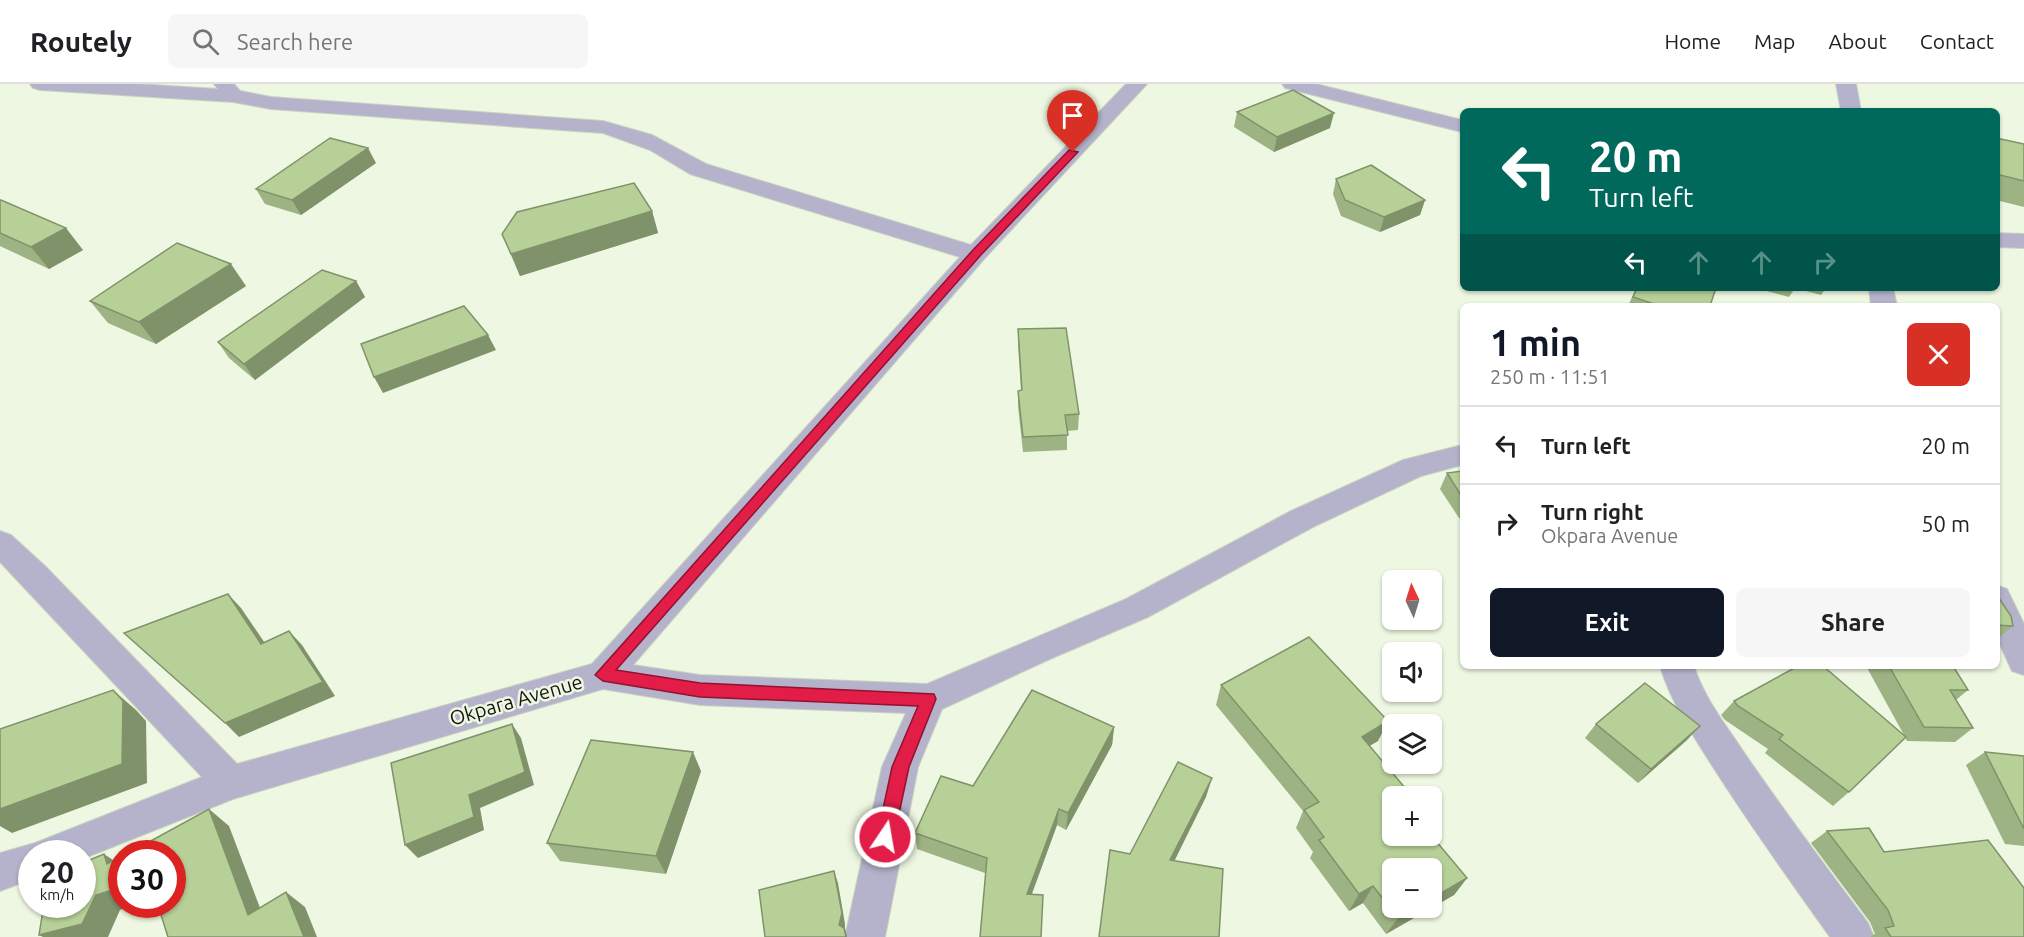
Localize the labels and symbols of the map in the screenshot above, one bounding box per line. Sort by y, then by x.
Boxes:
pin [1047,90,1098,152]
north arrow [1382,570,1442,630]
street label: Okpara Avenue [447,670,585,730]
position arrow [853,805,917,869]
speed limit sign: 30 [108,840,186,918]

